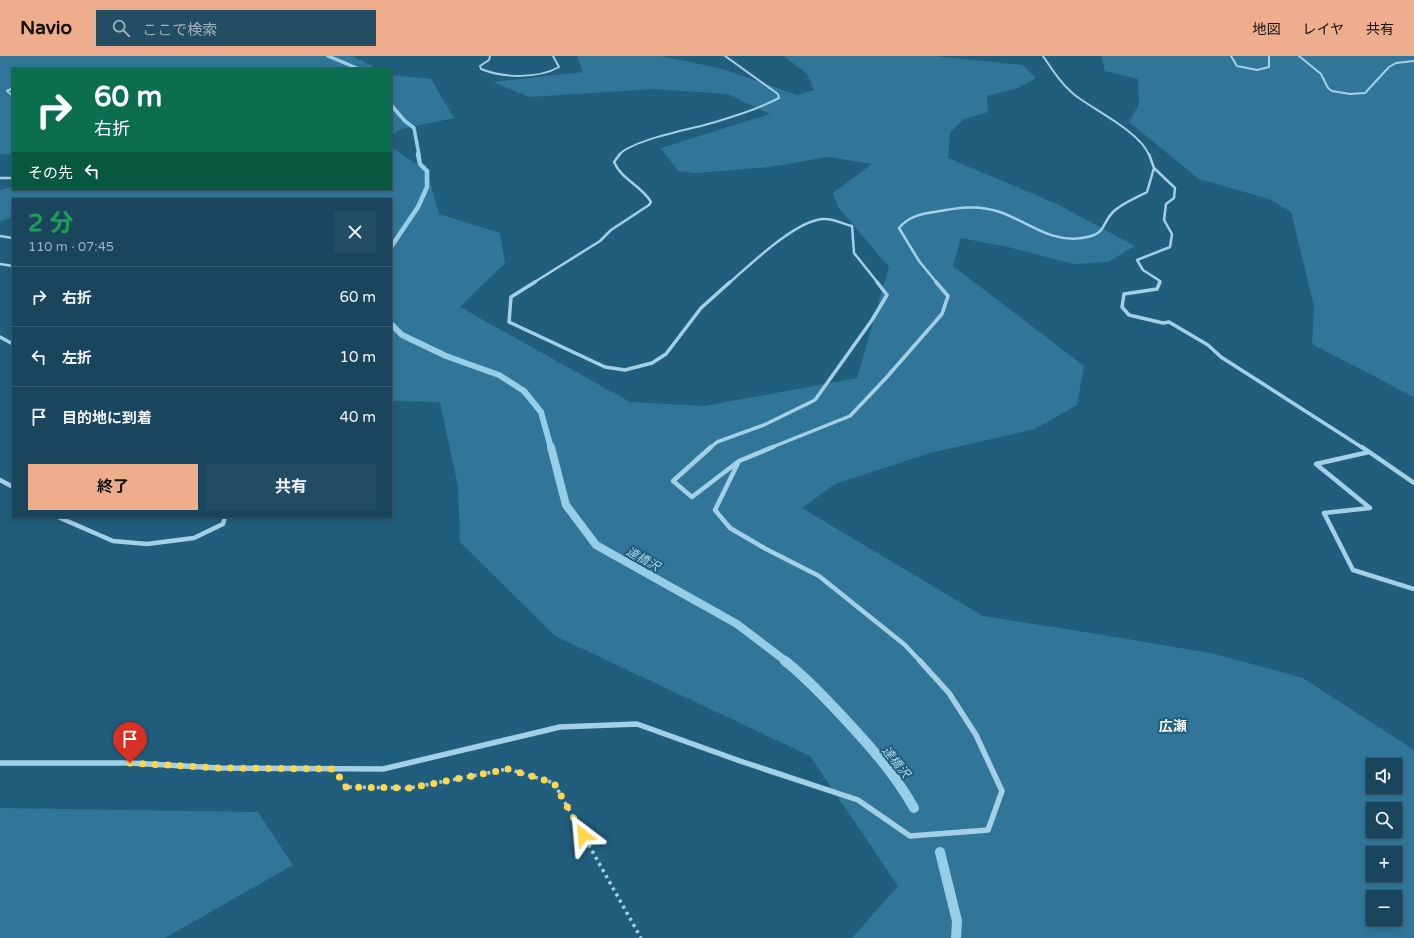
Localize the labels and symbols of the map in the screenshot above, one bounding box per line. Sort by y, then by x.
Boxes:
water label: 達橋沢 [624,544,664,575]
district label: 広瀬 [1159,718,1187,735]
pin [113,722,147,763]
water label: 達橋沢 [879,744,914,782]
position arrow [562,814,604,856]

